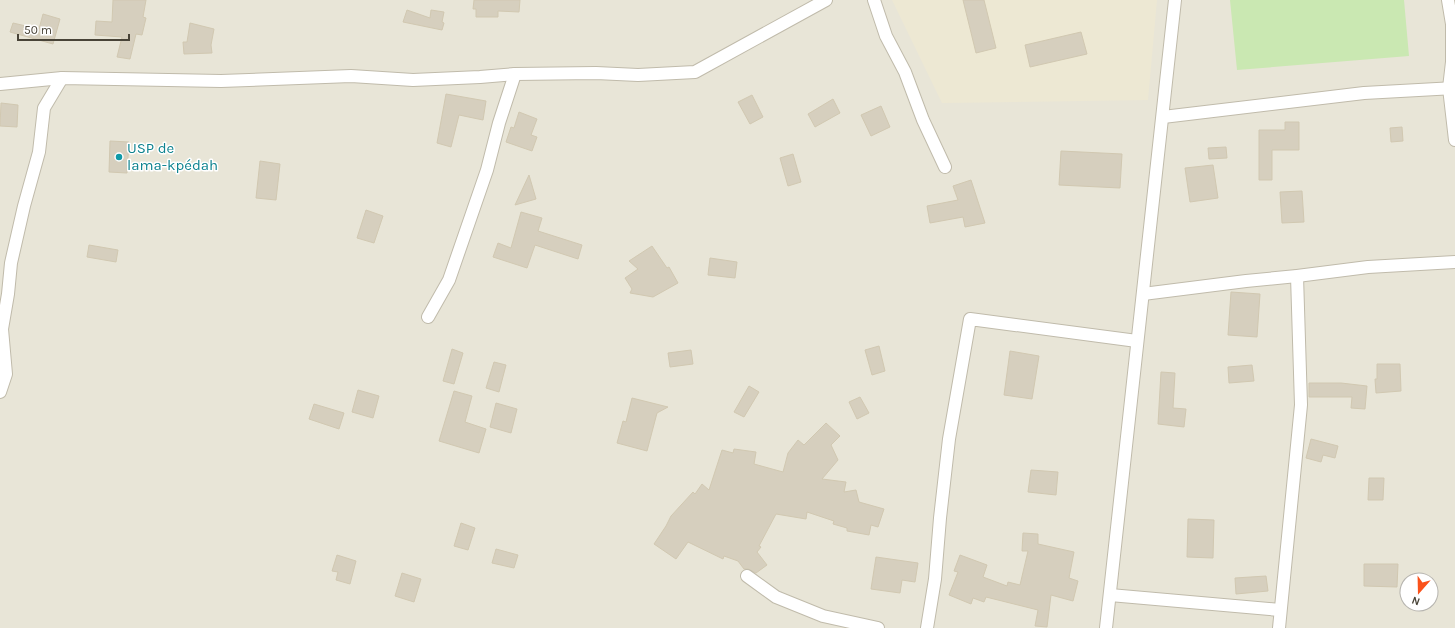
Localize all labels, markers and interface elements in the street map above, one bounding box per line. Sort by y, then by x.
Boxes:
scale bar [18,16,129,42]
text: 50 m [24,23,52,37]
place label: USP de lama-kpédah [127,139,218,174]
marker: USP de lama-kpédah [114,152,124,162]
north arrow [1399,572,1439,612]
text: N [1410,593,1422,608]

